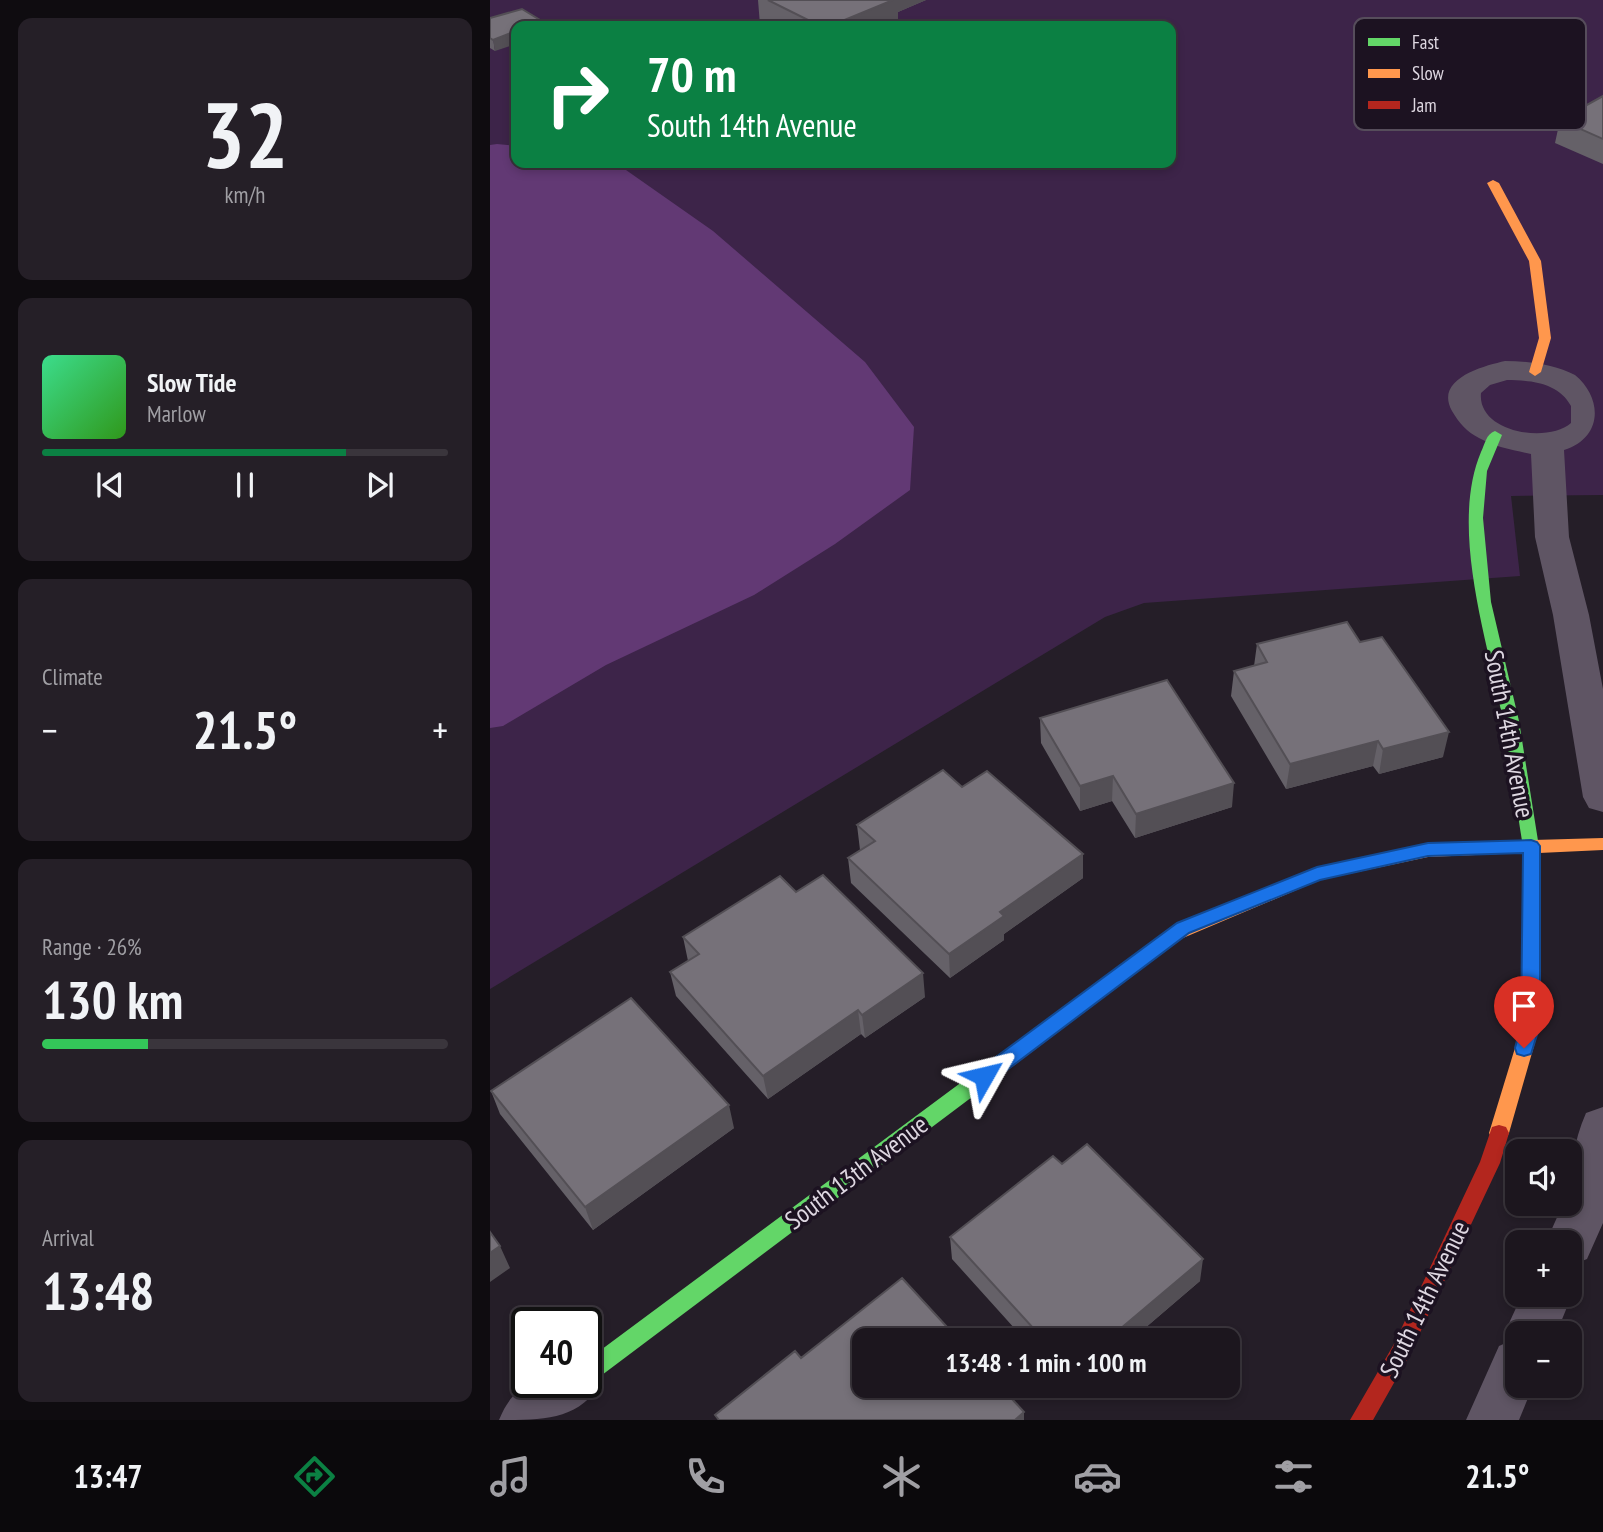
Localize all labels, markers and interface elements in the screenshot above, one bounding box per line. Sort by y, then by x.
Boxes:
legend [1354,18,1586,130]
text: Fast [1412,30,1440,54]
text: 70 m [647,42,736,106]
icon: right [532,49,623,140]
text: Slow [1412,61,1445,85]
text: 32 [202,75,289,193]
text: Jam [1411,93,1437,117]
text: South 14th Avenue [647,104,857,146]
text: km/h [225,180,265,209]
text: Slow Tide [147,366,237,399]
text: Marlow [147,399,206,428]
icon: previous [91,466,129,504]
icon: pause [226,466,264,504]
icon: next [361,466,399,504]
street label: South 14th Avenue [1478,647,1542,821]
text: Climate [42,662,103,691]
text: 21.5° [193,696,297,763]
text: − [42,705,58,754]
text: + [432,705,448,754]
text: Range · 26% [42,932,142,961]
text: 130 km [42,966,183,1033]
pin [1494,976,1554,1048]
icon: arrive [1505,987,1543,1025]
position arrow [947,1039,1021,1113]
street label: South 13th Avenue [778,1108,934,1236]
map controls [1505,1139,1582,1398]
button: sound [1505,1139,1582,1216]
street label: South 14th Avenue [1372,1215,1476,1383]
text: Arrival [42,1223,94,1252]
button: + [1505,1230,1582,1307]
text: 13:48 [42,1257,154,1324]
speed limit sign: 40 [511,1307,602,1398]
button: − [1505,1321,1582,1398]
text: 13:48 · 1 min · 100 m [946,1346,1146,1379]
icon: directions [290,1452,339,1501]
icon: music [486,1452,535,1501]
icon: phone [681,1452,730,1501]
icon: climate [877,1452,926,1501]
icon: car [1073,1452,1122,1501]
icon: filters [1269,1452,1318,1501]
text: 13:47 [73,1455,143,1497]
text: 21.5° [1465,1455,1529,1497]

